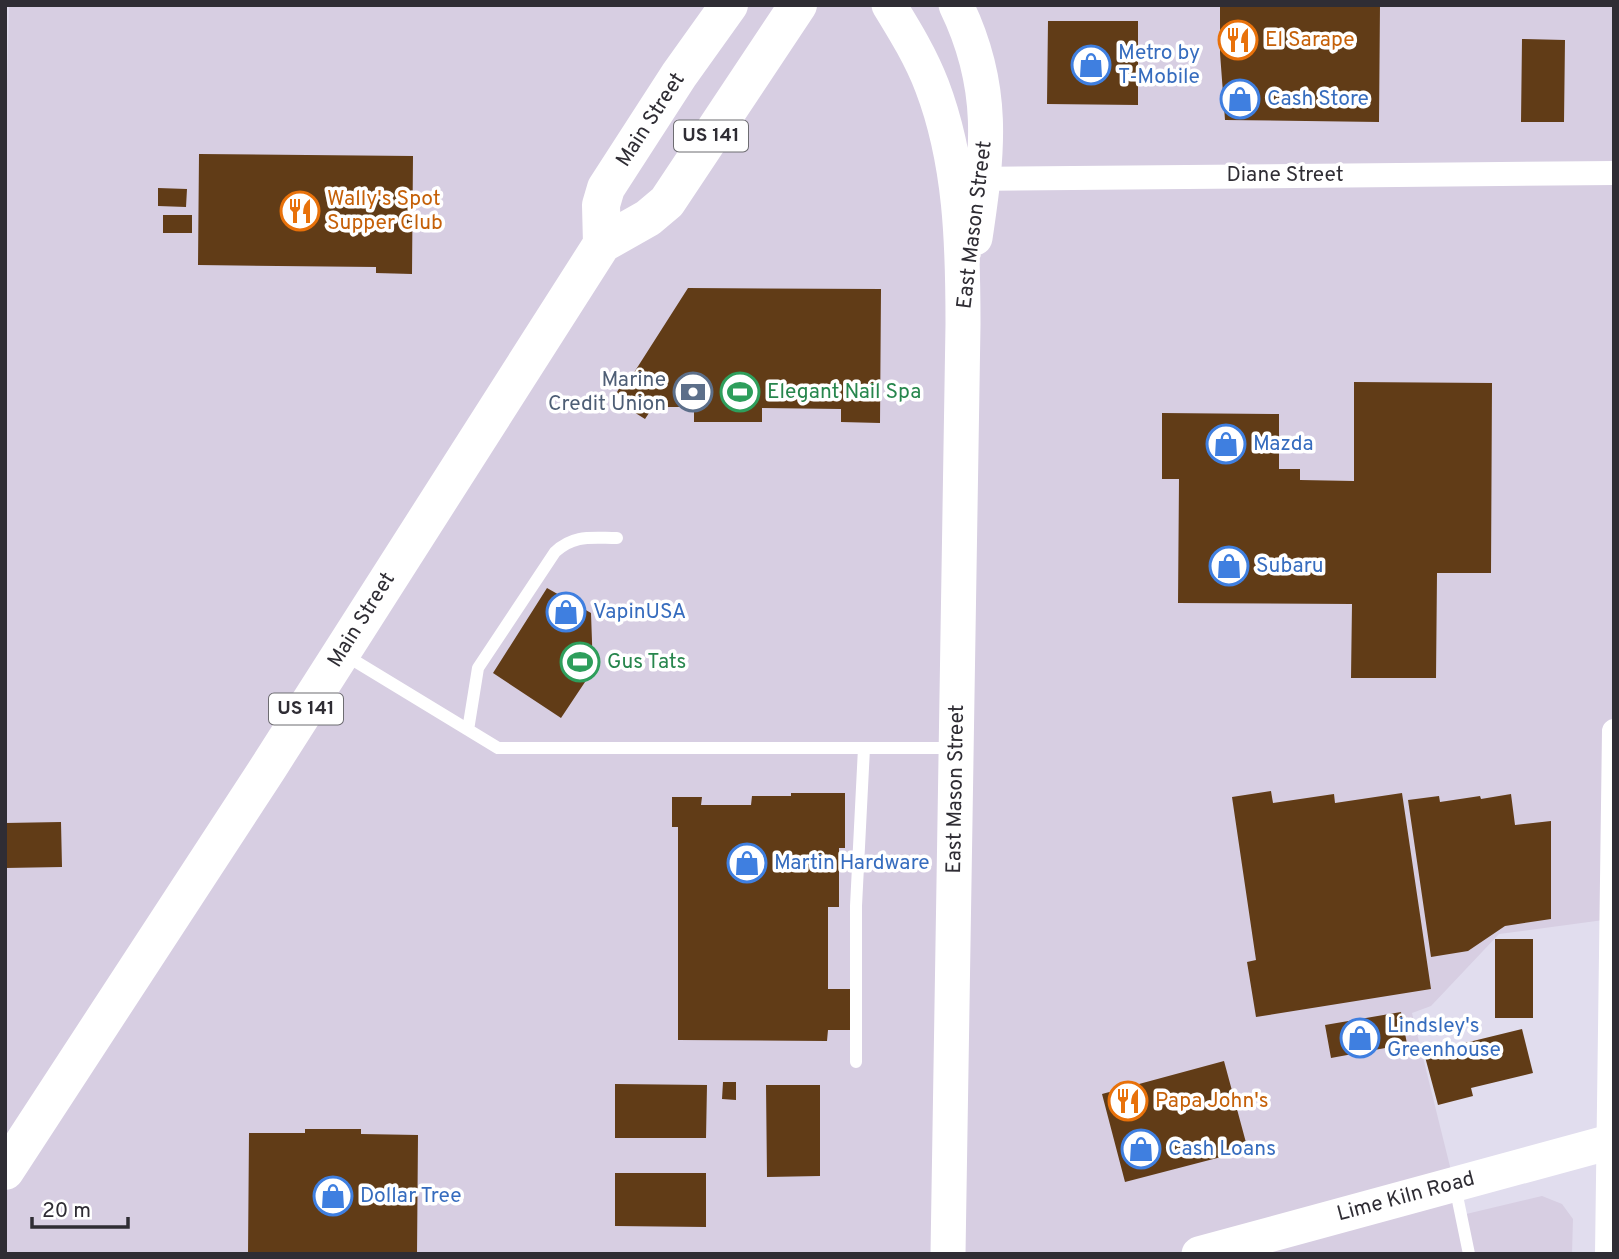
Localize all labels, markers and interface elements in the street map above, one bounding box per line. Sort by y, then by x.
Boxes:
restaurant icon: El Sarape [1217,19,1259,61]
place label: El Sarape [1265,27,1354,54]
place label: Metro by T-Mobile [1118,40,1200,91]
shop icon: Metro by T-Mobile [1070,44,1112,86]
street label: Main Street [610,68,692,172]
shop icon: Cash Store [1219,78,1261,120]
place label: Cash Store [1267,86,1369,113]
road number: US 141 [674,120,748,152]
street label: East Mason Street [951,139,999,311]
street label: Diane Street [1226,162,1344,189]
place label: Wally's Spot Supper Club [327,186,443,237]
restaurant icon: Wally's Spot Supper Club [279,190,321,232]
place label: Marine Credit Union [548,367,666,418]
bank icon: Marine Credit Union [672,371,714,413]
sports icon: Elegant Nail Spa [719,371,761,413]
place label: Elegant Nail Spa [767,379,921,406]
shop icon: Mazda [1205,423,1247,465]
place label: Mazda [1253,431,1314,458]
shop icon: Subaru [1208,545,1250,587]
place label: Subaru [1256,553,1324,580]
street label: Main Street [322,567,402,673]
shop icon: VapinUSA [545,591,587,633]
place label: VapinUSA [593,599,686,626]
sports icon: Gus Tats [559,641,601,683]
place label: Gus Tats [607,649,686,676]
road number: US 141 [269,694,343,724]
street label: East Mason Street [941,704,971,874]
shop icon: Martin Hardware [726,842,768,884]
place label: Martin Hardware [774,850,930,877]
place label: Lindsley's Greenhouse [1387,1013,1501,1064]
shop icon: Lindsley's Greenhouse [1339,1017,1381,1059]
restaurant icon: Papa John's [1107,1080,1149,1122]
place label: Papa John's [1155,1088,1269,1115]
shop icon: Cash Loans [1120,1128,1162,1170]
place label: Cash Loans [1168,1136,1276,1163]
street label: Lime Kiln Road [1334,1166,1478,1228]
shop icon: Dollar Tree [312,1175,354,1217]
place label: Dollar Tree [360,1183,461,1210]
scale bar [32,1186,128,1230]
text: 20 m [42,1198,91,1225]

